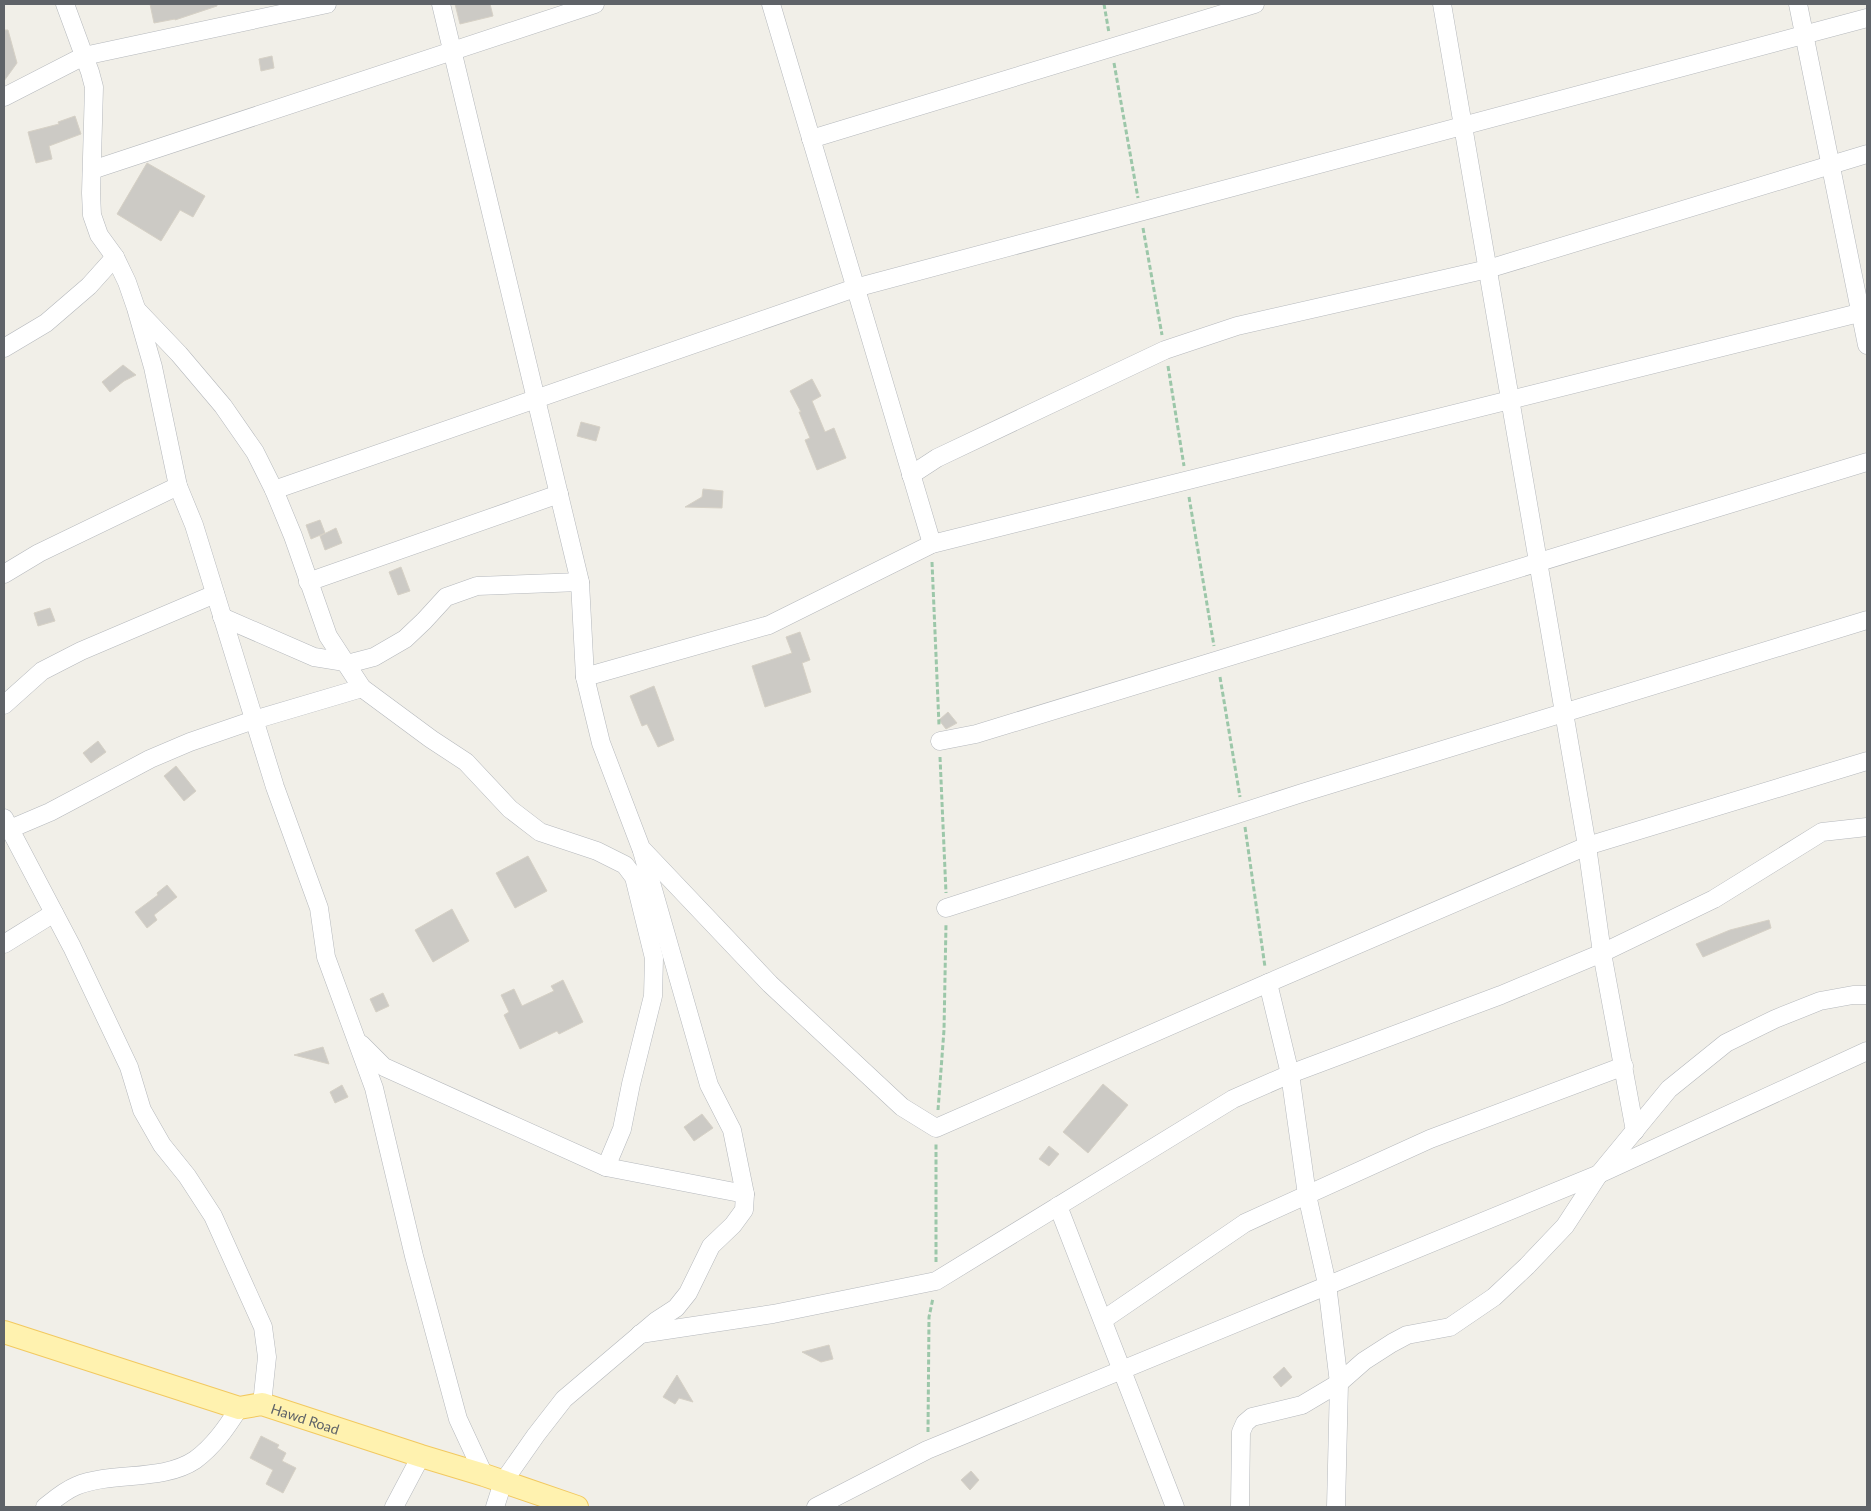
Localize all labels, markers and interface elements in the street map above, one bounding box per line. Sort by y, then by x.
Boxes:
street label: Hawd Road [269,1399,342,1437]

